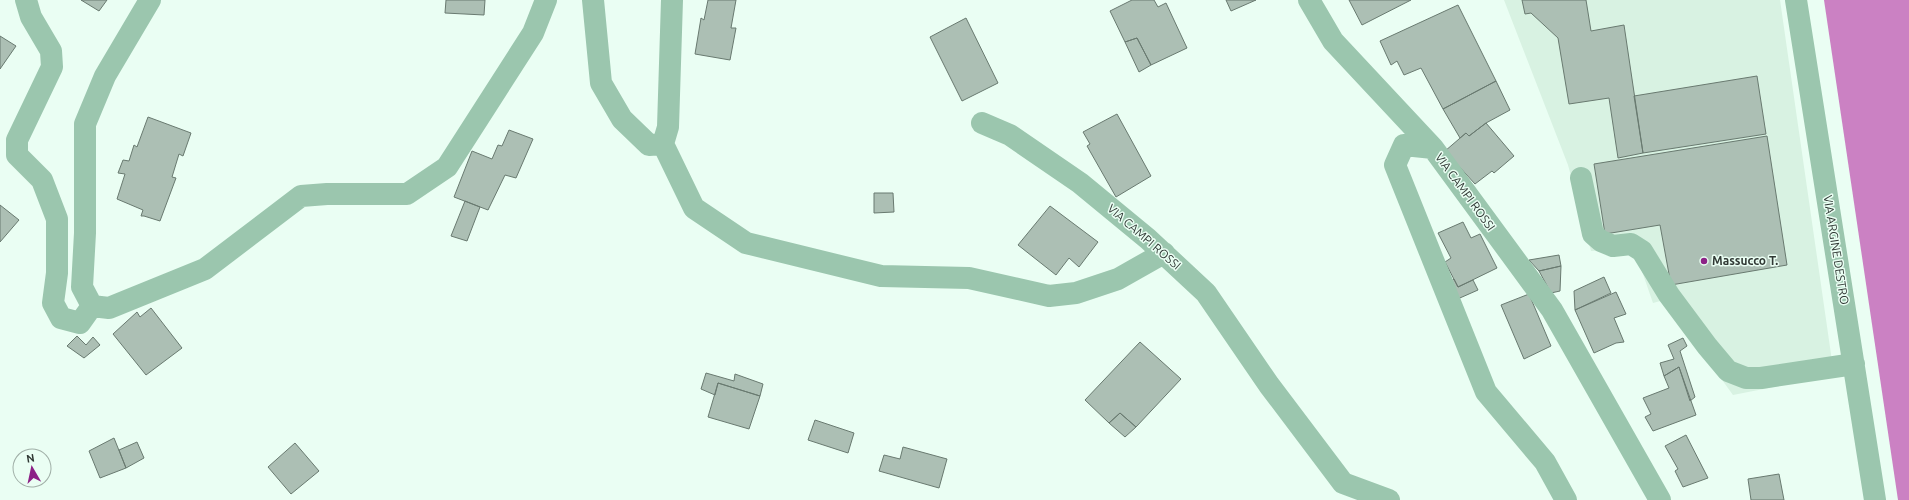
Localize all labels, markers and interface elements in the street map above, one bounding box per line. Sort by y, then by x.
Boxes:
street label: VIA CAMPI ROSSI [1433,150,1498,233]
street label: VIA ARGINE DESTRO [1821,194,1852,305]
street label: VIA CAMPI ROSSI [1105,201,1184,272]
place label: Massucco T. [1712,254,1778,267]
marker: Massucco T. [1699,256,1709,266]
north arrow [12,448,52,488]
text: N [25,452,35,465]

